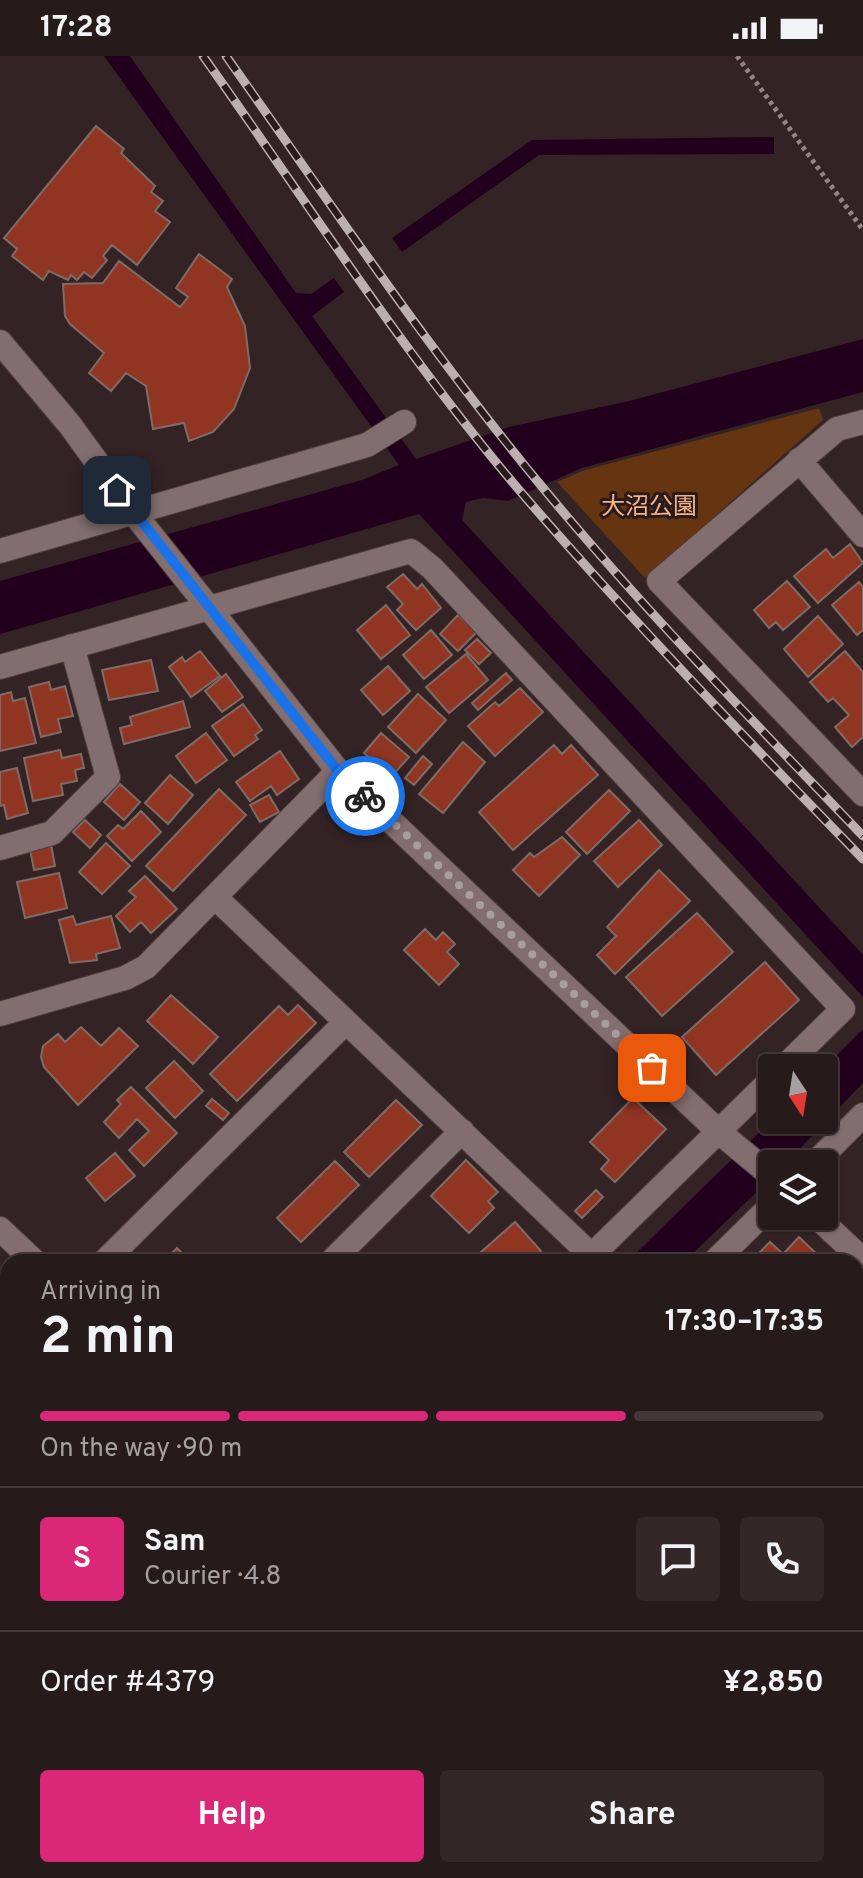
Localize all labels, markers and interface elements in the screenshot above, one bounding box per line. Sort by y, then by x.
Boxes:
text: 17:28 [40,10,113,47]
pin [83,456,151,524]
icon: home [95,468,139,512]
park label: 大沼公園 [601,493,697,523]
courier [325,756,405,836]
icon: bike [343,774,387,818]
pin [618,1034,686,1102]
icon: bag [630,1046,674,1090]
north arrow [758,1054,838,1134]
map controls [758,1054,838,1230]
button: layers [758,1150,838,1230]
text: Arriving in [40,1276,161,1309]
text: 17:30–17:35 [665,1304,824,1341]
text: 2 min [40,1306,176,1372]
text: On the way · 90 m [40,1433,242,1466]
button: chat [636,1517,720,1601]
button: phone [740,1517,824,1601]
text: Sam [144,1524,206,1561]
text: S [73,1541,91,1578]
text: Courier · 4.8 [144,1561,281,1594]
text: Order #4379 [40,1665,215,1702]
text: ¥2,850 [723,1665,824,1702]
button: Help [40,1770,424,1862]
button: Share [440,1770,824,1862]

